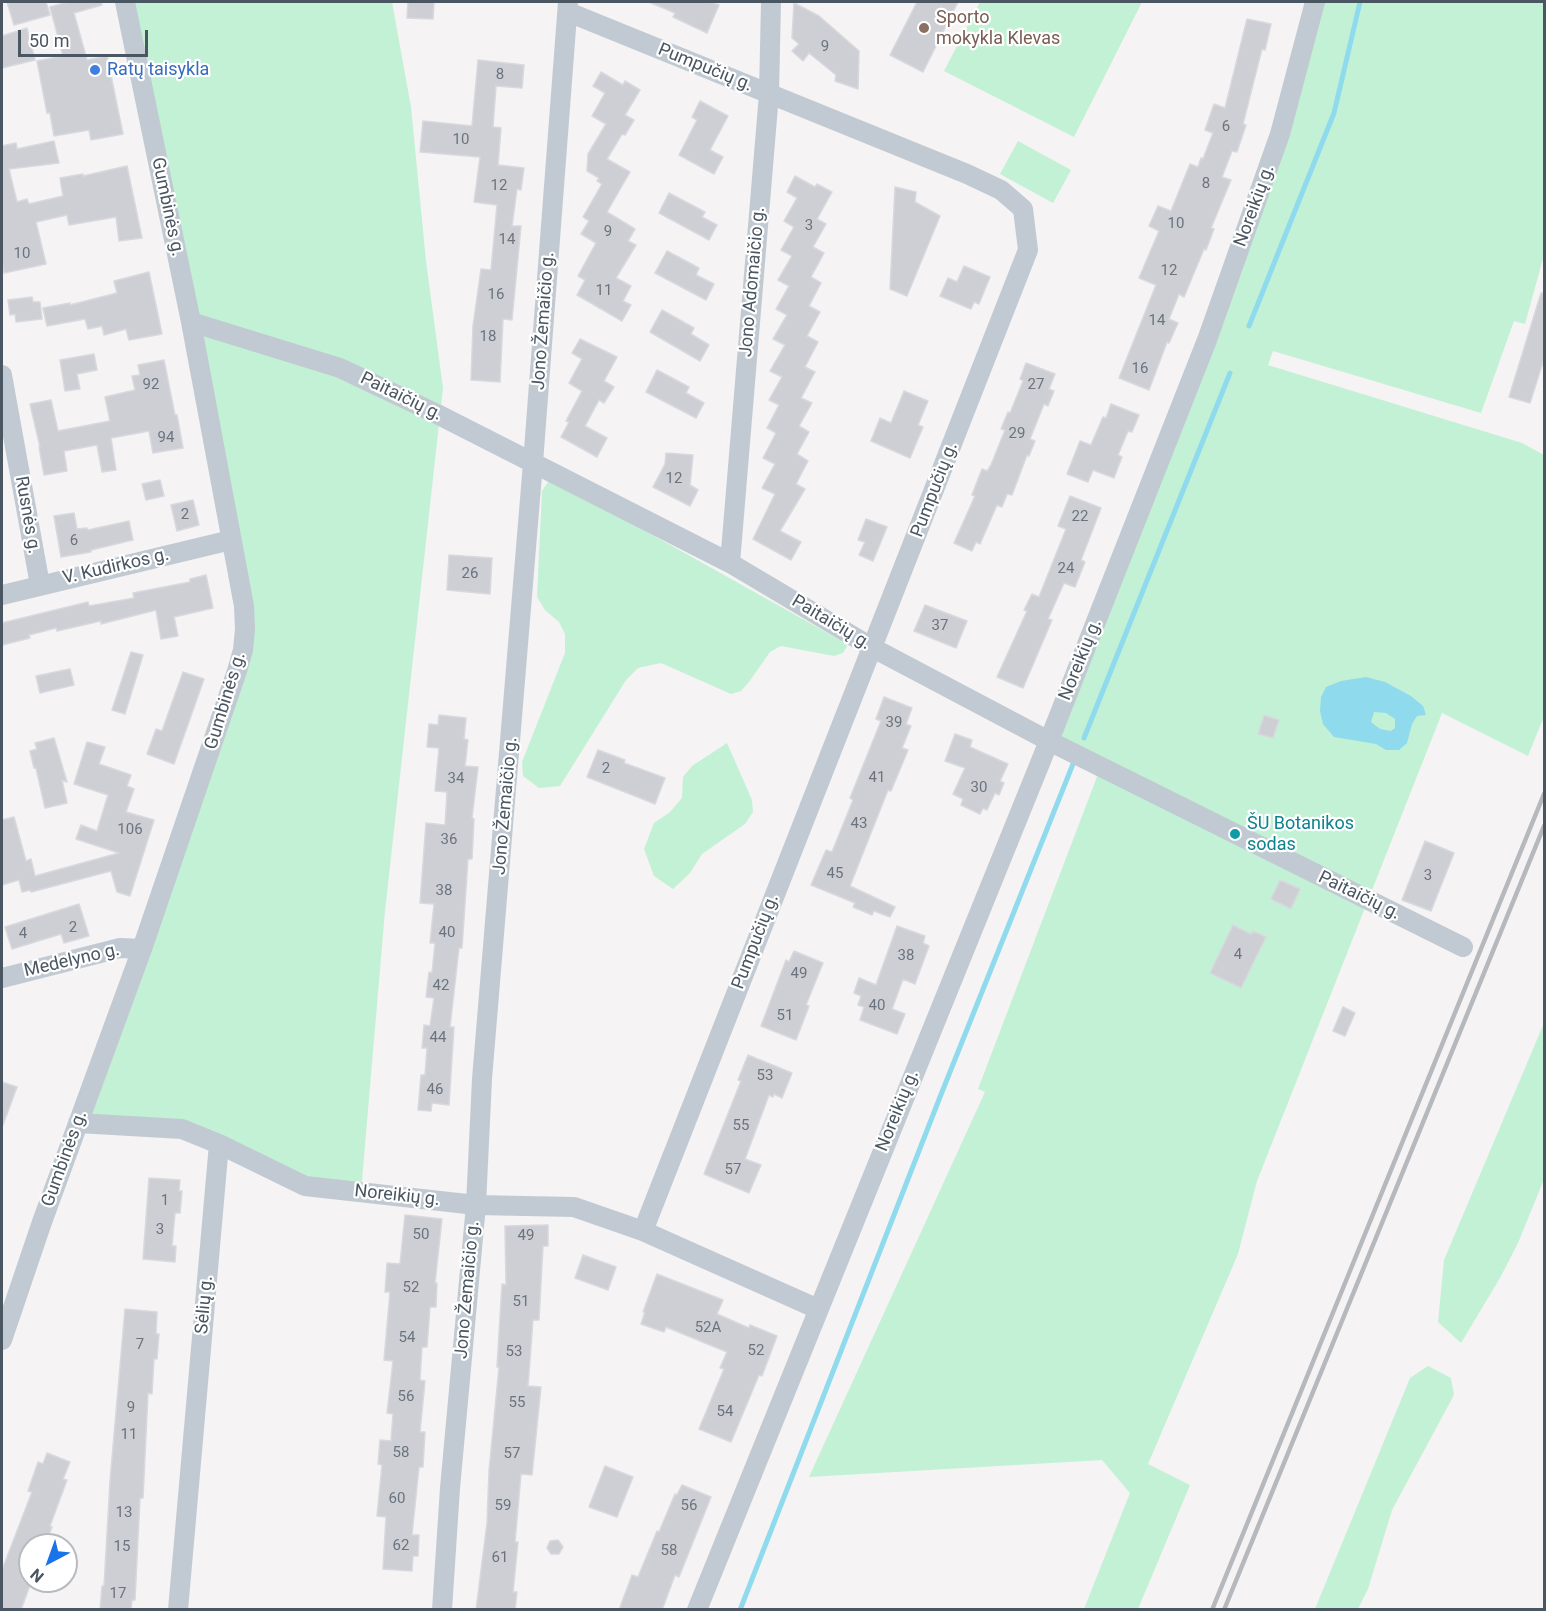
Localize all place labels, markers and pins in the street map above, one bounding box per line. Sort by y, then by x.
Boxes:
place label: Sporto mokykla Klevas [936,7,1060,50]
marker: Sporto mokykla Klevas [917,21,931,35]
place label: Ratų taisykla [107,59,209,81]
marker: Ratų taisykla [88,63,102,77]
place label: ŠU Botanikos sodas [1247,813,1354,856]
marker: ŠU Botanikos sodas [1228,827,1242,841]

